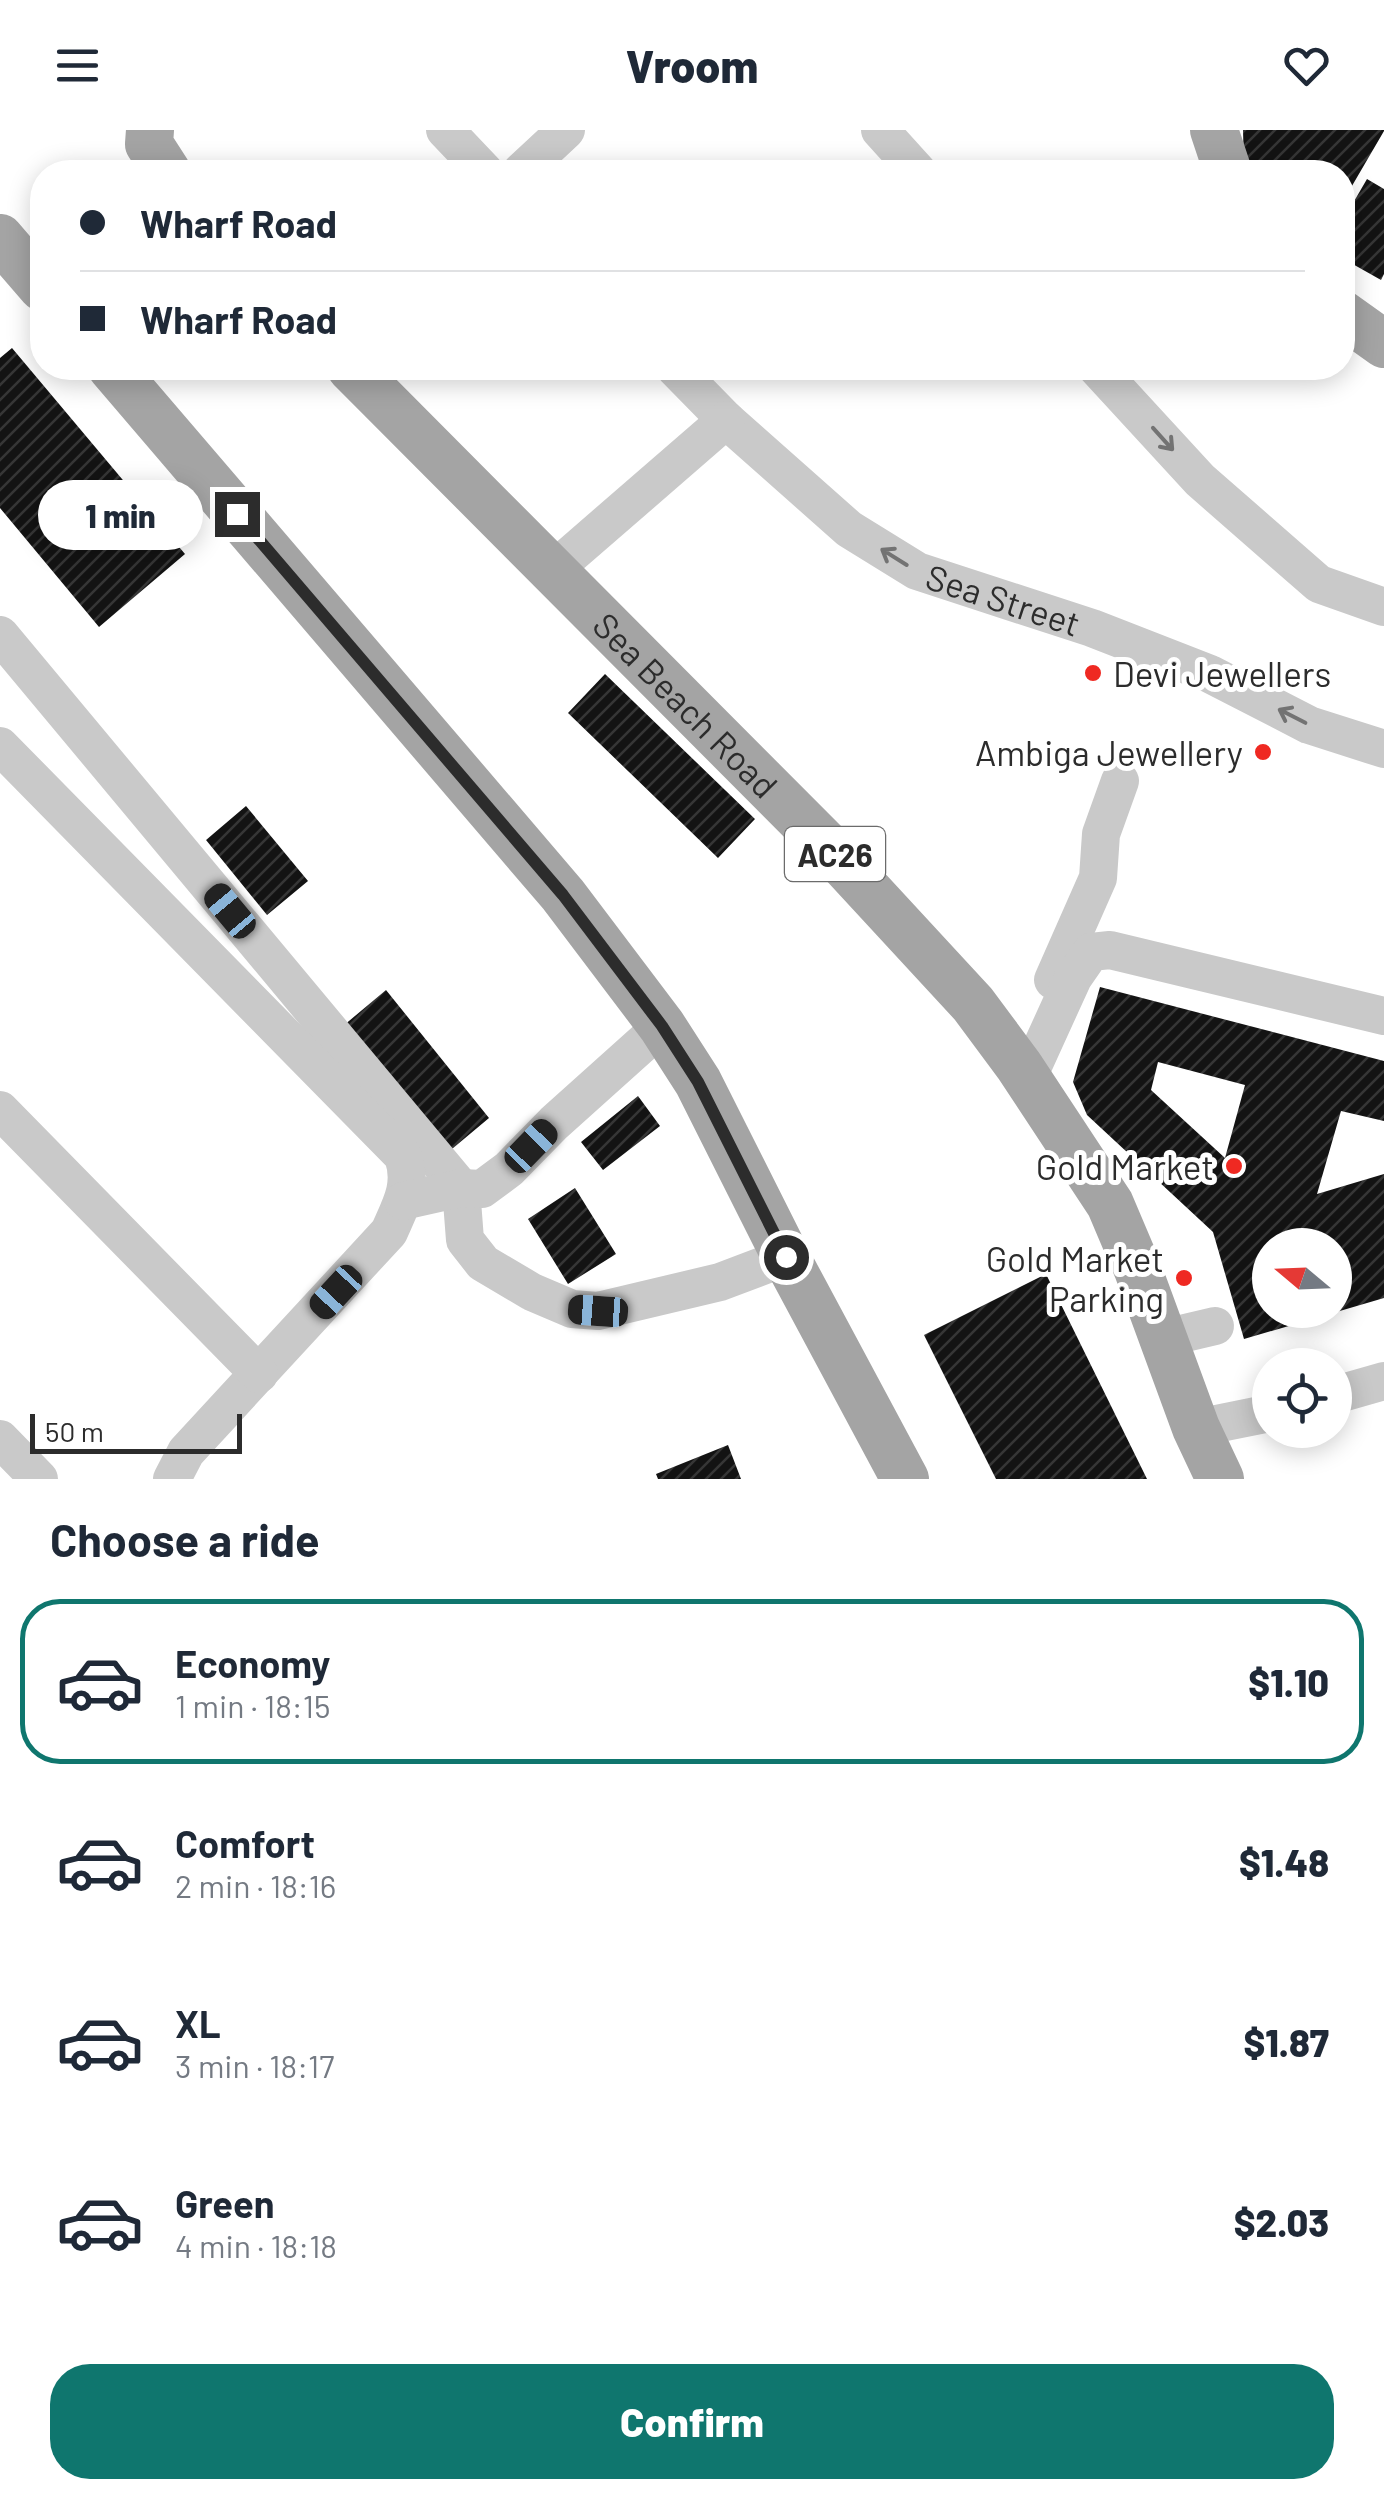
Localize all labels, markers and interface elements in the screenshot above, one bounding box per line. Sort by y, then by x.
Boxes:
icon: menu [50,38,105,93]
text: Vroom [626,38,758,92]
icon: heart [1279,38,1334,93]
text: Wharf Road [140,200,337,246]
text: Wharf Road [140,296,337,342]
one-way arrow [1151,427,1175,451]
callout: 1 min [37,479,202,549]
route end [215,492,260,537]
text: 1 min [85,496,156,534]
one-way arrow [880,547,909,568]
street label: Sea Street [921,554,1086,644]
street label: Sea Beach Road [585,603,787,806]
place label: Devi Jewellers [1113,652,1331,694]
marker: Devi Jewellers [1082,662,1104,684]
one-way arrow [1278,706,1308,725]
place label: Ambiga Jewellery [975,731,1243,773]
marker: Ambiga Jewellery [1252,741,1274,763]
road number: AC26 [785,827,885,881]
car [199,878,261,944]
car [499,1114,563,1178]
place label: Gold Market [1036,1145,1214,1187]
marker: Gold Market [1223,1155,1245,1177]
north arrow [1252,1228,1352,1328]
map controls [1252,1228,1352,1448]
route start [764,1235,809,1280]
place label: Gold Market Parking [986,1237,1164,1319]
car [305,1260,367,1324]
marker: Gold Market Parking [1173,1267,1195,1289]
car [567,1294,629,1328]
button: locate [1252,1348,1352,1448]
scale bar [30,1409,242,1454]
text: 50 m [45,1414,104,1448]
text: Choose a ride [50,1512,320,1566]
icon: car [55,1637,145,1727]
text: Economy [175,1640,330,1686]
text: $1.10 [1248,1659,1329,1705]
text: 1 min · 18:15 [175,1686,330,1724]
icon: car [55,1817,145,1907]
text: Comfort [175,1820,315,1866]
text: $1.48 [1239,1839,1329,1885]
text: 2 min · 18:16 [175,1866,336,1904]
icon: car [55,1997,145,2087]
text: XL [175,2000,221,2046]
text: $1.87 [1243,2019,1329,2065]
text: 3 min · 18:17 [175,2046,334,2084]
icon: car [55,2177,145,2267]
text: Green [175,2180,275,2226]
text: $2.03 [1234,2199,1329,2245]
text: 4 min · 18:18 [175,2226,337,2264]
button: Confirm [50,2364,1334,2479]

